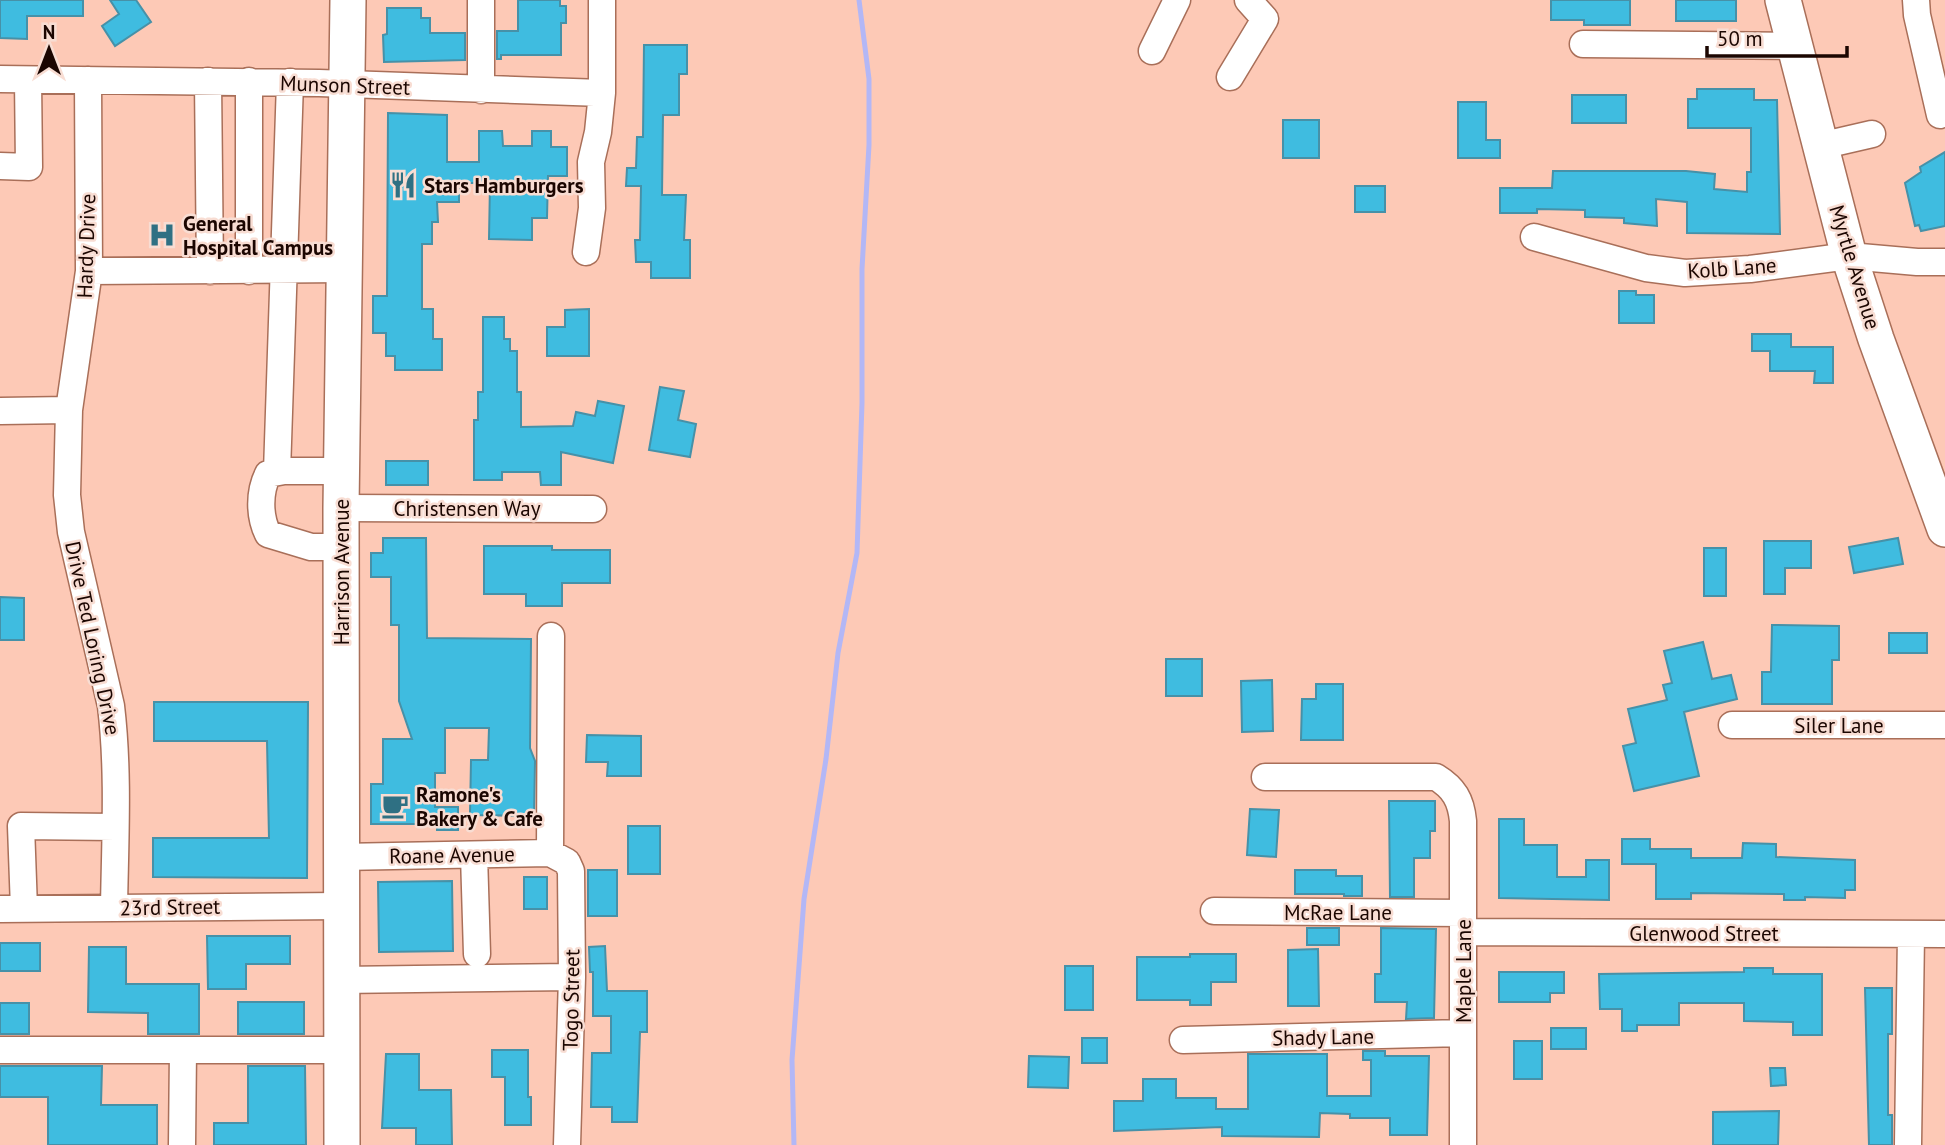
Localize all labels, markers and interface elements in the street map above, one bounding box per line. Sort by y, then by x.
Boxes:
north arrow [14,14,84,84]
scale bar [1707,14,1847,58]
text: N [43,20,55,44]
text: 50 m [1717,25,1763,52]
street label: Munson Street [279,69,411,101]
restaurant icon: Stars Hamburgers [388,170,418,200]
place label: Stars Hamburgers [424,172,584,199]
street label: Hardy Drive [71,193,101,299]
street label: Myrtle Avenue [1823,202,1887,332]
place label: General Hospital Campus [183,210,333,261]
hospital icon: General Hospital Campus [147,220,177,250]
street label: Kolb Lane [1687,251,1777,285]
street label: Christensen Way [393,495,541,522]
street label: Harrison Avenue [328,499,355,645]
street label: Drive Ted Loring Drive [59,539,127,737]
street label: Siler Lane [1794,712,1884,739]
place label: Ramone's Bakery & Cafe [416,781,543,832]
cafe icon: Ramone's Bakery & Cafe [380,791,410,821]
street label: Roane Avenue [389,840,515,870]
street label: 23rd Street [119,893,221,921]
street label: McRae Lane [1284,899,1392,926]
street label: Maple Lane [1450,919,1477,1023]
street label: Glenwood Street [1629,920,1779,947]
street label: Togo Street [557,949,585,1051]
street label: Shady Lane [1272,1023,1374,1051]

